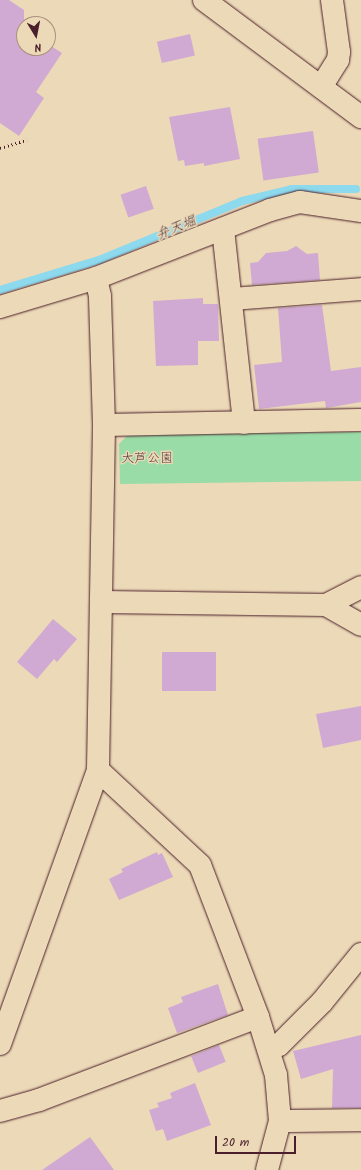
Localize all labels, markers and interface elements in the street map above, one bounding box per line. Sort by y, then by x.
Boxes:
north arrow [16,16,56,56]
text: N [33,37,43,56]
water label: 弁天堀 [153,212,199,244]
park label: 大芦公園 [121,451,173,467]
scale bar [217,1128,298,1154]
text: 20 m [222,1133,249,1152]

